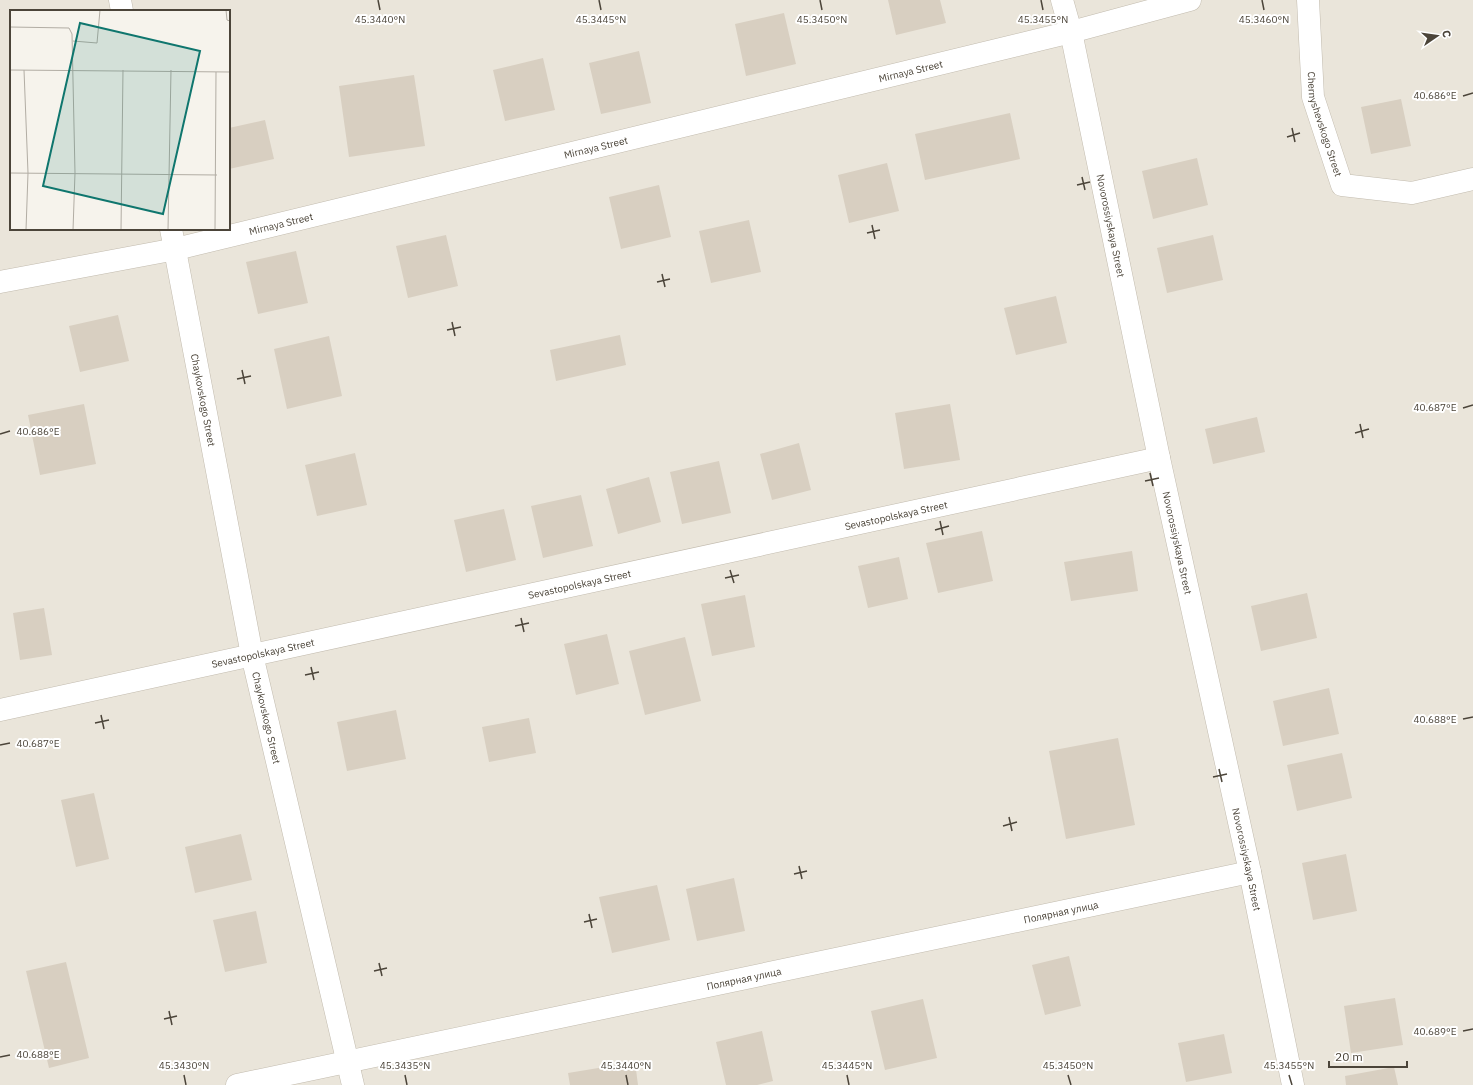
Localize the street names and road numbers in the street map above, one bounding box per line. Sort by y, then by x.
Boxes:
street label: Mirnaya Street [877,57,944,85]
street label: Chernyshevskogo Street [1305,71,1345,179]
street label: Mirnaya Street [562,133,630,161]
street label: Novorossiyskaya Street [1094,173,1128,279]
street label: Mirnaya Street [248,209,315,238]
street label: Chaykovskogo Street [188,353,219,448]
street label: Novorossiyskaya Street [1160,490,1195,596]
street label: Sevastopolskaya Street [843,498,949,533]
street label: Sevastopolskaya Street [527,566,633,602]
street label: Sevastopolskaya Street [210,635,316,670]
street label: Chaykovskogo Street [250,670,284,765]
street label: Novorossiyskaya Street [1230,807,1264,912]
street label: Полярная улица [1022,897,1100,926]
street label: Полярная улица [705,964,783,993]

